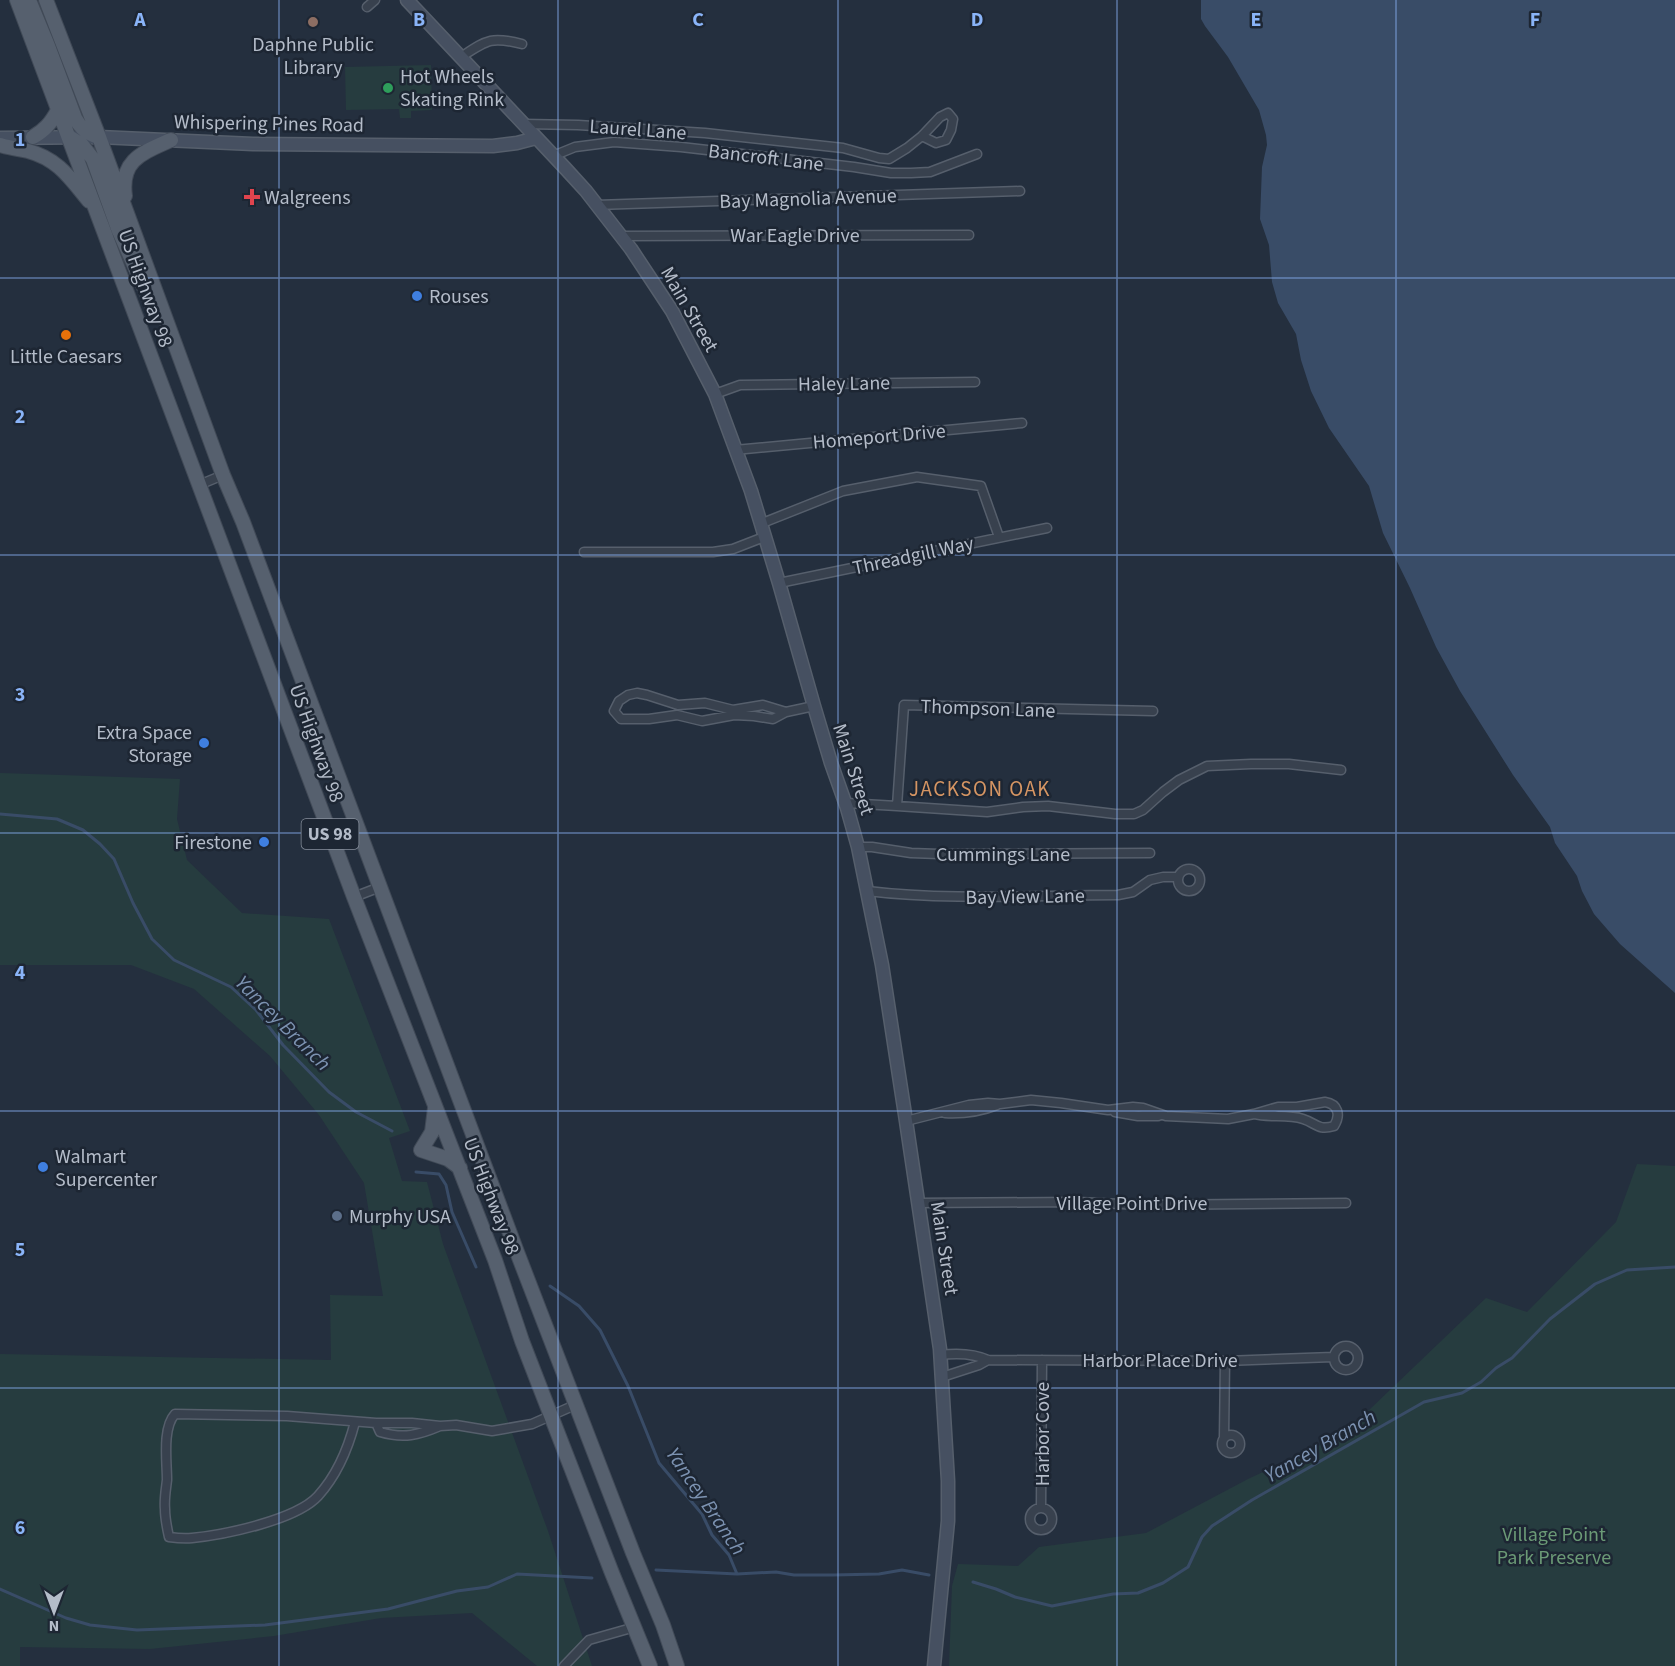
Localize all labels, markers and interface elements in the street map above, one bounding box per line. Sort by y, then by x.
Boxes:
text: A [133,6,146,34]
text: B [413,6,425,34]
text: C [692,6,704,34]
text: D [971,6,983,34]
text: E [1251,6,1261,34]
text: F [1530,6,1540,34]
marker: Daphne Public Library [306,15,320,29]
place label: Daphne Public Library [252,31,374,82]
place label: Hot Wheels Skating Rink [400,63,504,114]
marker: Hot Wheels Skating Rink [381,81,395,95]
street label: Whispering Pines Road [174,108,364,140]
street label: Laurel Lane [589,113,687,147]
text: 1 [15,126,25,154]
street label: Bancroft Lane [707,137,825,179]
street label: Bay Magnolia Avenue [719,182,897,216]
place label: Walgreens [264,184,351,212]
marker: Walgreens [245,190,259,204]
street label: War Eagle Drive [730,222,860,250]
street label: US Highway 98 [111,225,179,351]
street label: Main Street [653,262,725,358]
place label: Rouses [429,283,489,311]
marker: Rouses [410,289,424,303]
marker: Little Caesars [59,328,73,342]
place label: Little Caesars [10,343,122,371]
street label: Haley Lane [798,369,890,399]
text: 2 [15,403,25,431]
street label: Homeport Drive [811,417,947,457]
street label: Threadgill Way [850,529,977,582]
street label: US Highway 98 [282,680,350,806]
text: 3 [15,681,25,709]
street label: Thompson Lane [920,693,1056,725]
place label: Extra Space Storage [96,719,192,770]
street label: Main Street [825,720,881,819]
marker: Extra Space Storage [197,736,211,750]
district label: JACKSON OAK [909,774,1051,804]
road number: US 98 [302,819,358,849]
place label: Firestone [174,829,252,857]
marker: Firestone [257,835,271,849]
street label: Cummings Lane [936,841,1070,869]
street label: Bay View Lane [965,882,1085,912]
text: 4 [15,959,26,987]
water label: Yancey Branch [228,968,338,1078]
street label: US Highway 98 [456,1134,526,1259]
place label: Walmart Supercenter [55,1143,157,1194]
marker: Walmart Supercenter [36,1160,50,1174]
street label: Village Point Drive [1057,1190,1208,1218]
street label: Main Street [923,1199,965,1297]
place label: Murphy USA [349,1203,451,1231]
marker: Murphy USA [330,1209,344,1223]
text: 5 [15,1236,25,1264]
street label: Harbor Place Drive [1082,1347,1238,1375]
street label: Harbor Cove [1029,1382,1057,1486]
water label: Yancey Branch [1258,1402,1382,1490]
water label: Yancey Branch [659,1441,753,1561]
text: 6 [15,1514,25,1542]
park label: Village Point Park Preserve [1497,1521,1611,1572]
north arrow [24,1582,84,1642]
text: N [49,1615,59,1637]

